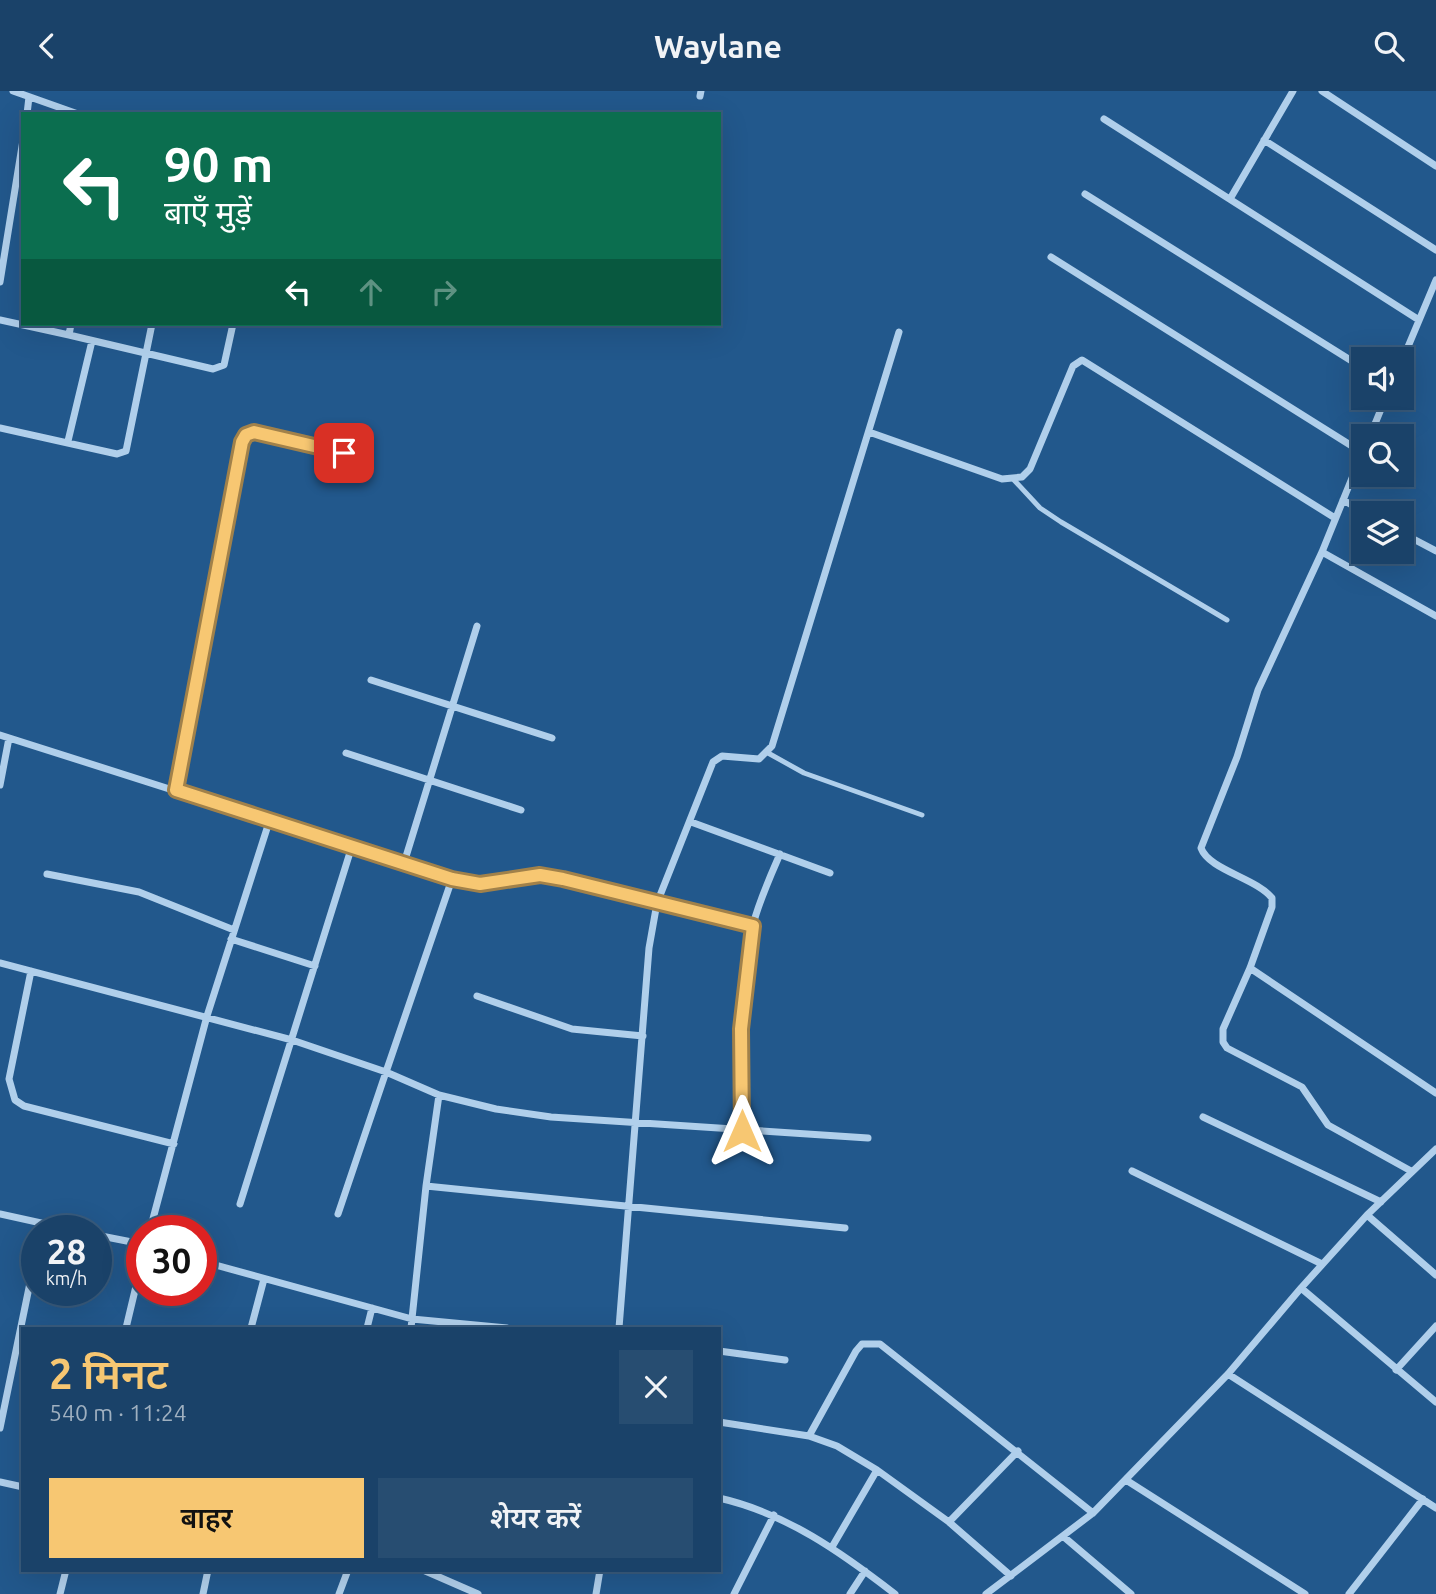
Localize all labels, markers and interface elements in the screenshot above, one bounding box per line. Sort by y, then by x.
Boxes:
icon: back [28,27,66,65]
icon: search [1370,27,1408,65]
text: Waylane [654,28,782,64]
text: 90 m [164,136,273,191]
icon: left [49,140,140,231]
text: बाएँ मुड़ें [164,194,252,230]
icon: left [279,273,317,311]
icon: ahead [352,273,390,311]
icon: right [425,273,463,311]
map controls [1351,347,1414,564]
button: sound [1351,347,1414,410]
pin [314,423,374,483]
button: search [1351,424,1414,487]
icon: arrive [325,434,363,472]
button: layers [1351,501,1414,564]
position arrow [705,1094,779,1168]
speed limit sign: 30 [126,1215,217,1306]
text: 28 [47,1231,86,1271]
text: km/h [46,1268,87,1288]
text: 2 मिनट [49,1350,168,1397]
button: close [619,1350,693,1424]
text: 540 m · 11:24 [49,1400,187,1425]
button: बाहर [49,1478,364,1558]
button: शेयर करें [378,1478,693,1558]

